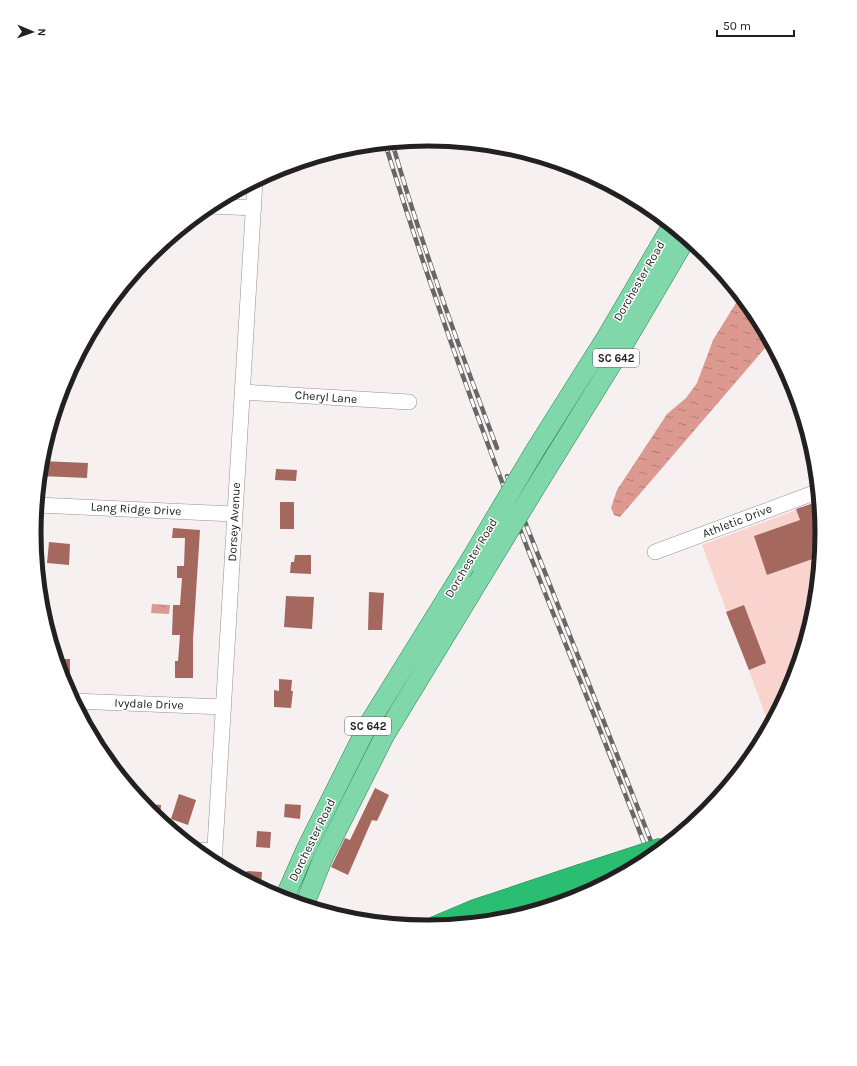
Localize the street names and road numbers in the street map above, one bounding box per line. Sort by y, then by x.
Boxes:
street label: Dorchester Road [610,238,668,324]
road number: SC 642 [593,349,639,367]
street label: Cheryl Lane [294,388,358,406]
street label: Dorsey Avenue [225,482,243,562]
street label: Lang Ridge Drive [90,500,182,518]
street label: Athletic Drive [700,501,774,541]
street label: Dorchester Road [442,516,500,600]
street label: Ivydale Drive [114,696,184,712]
road number: SC 642 [345,717,391,735]
street label: Dorchester Road [286,796,338,884]

